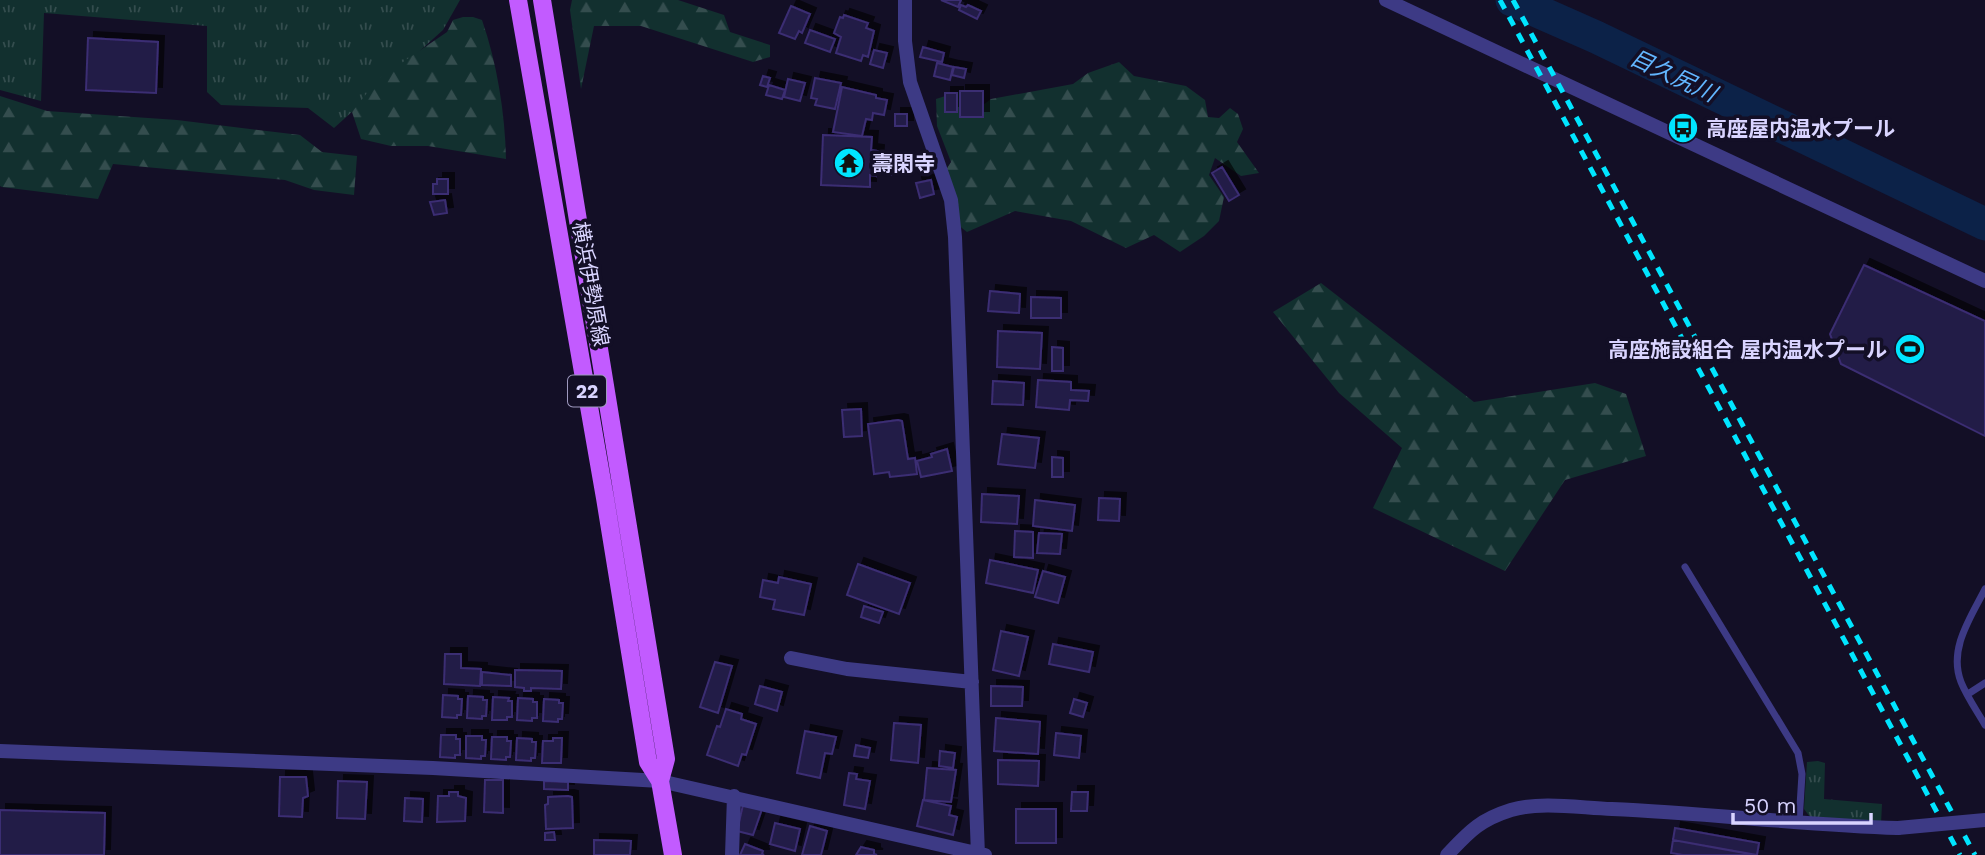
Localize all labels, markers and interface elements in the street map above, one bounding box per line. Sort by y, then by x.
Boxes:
water label: 目久尻川 [1626,44,1723,109]
bus stop icon: 高座屋内温水プール [1666,111,1700,145]
place label: 高座屋内温水プール [1706,116,1895,141]
temple icon: 壽閑寺 [832,146,866,180]
place label: 壽閑寺 [872,151,935,176]
street label: 横浜伊勢原線 [568,220,614,348]
sports icon: 高座施設組合 屋内温水プール [1893,332,1927,366]
place label: 高座施設組合 屋内温水プール [1608,337,1887,362]
road number: 22 [568,376,606,406]
scale bar [1733,782,1871,826]
text: 50 m [1744,793,1796,818]

